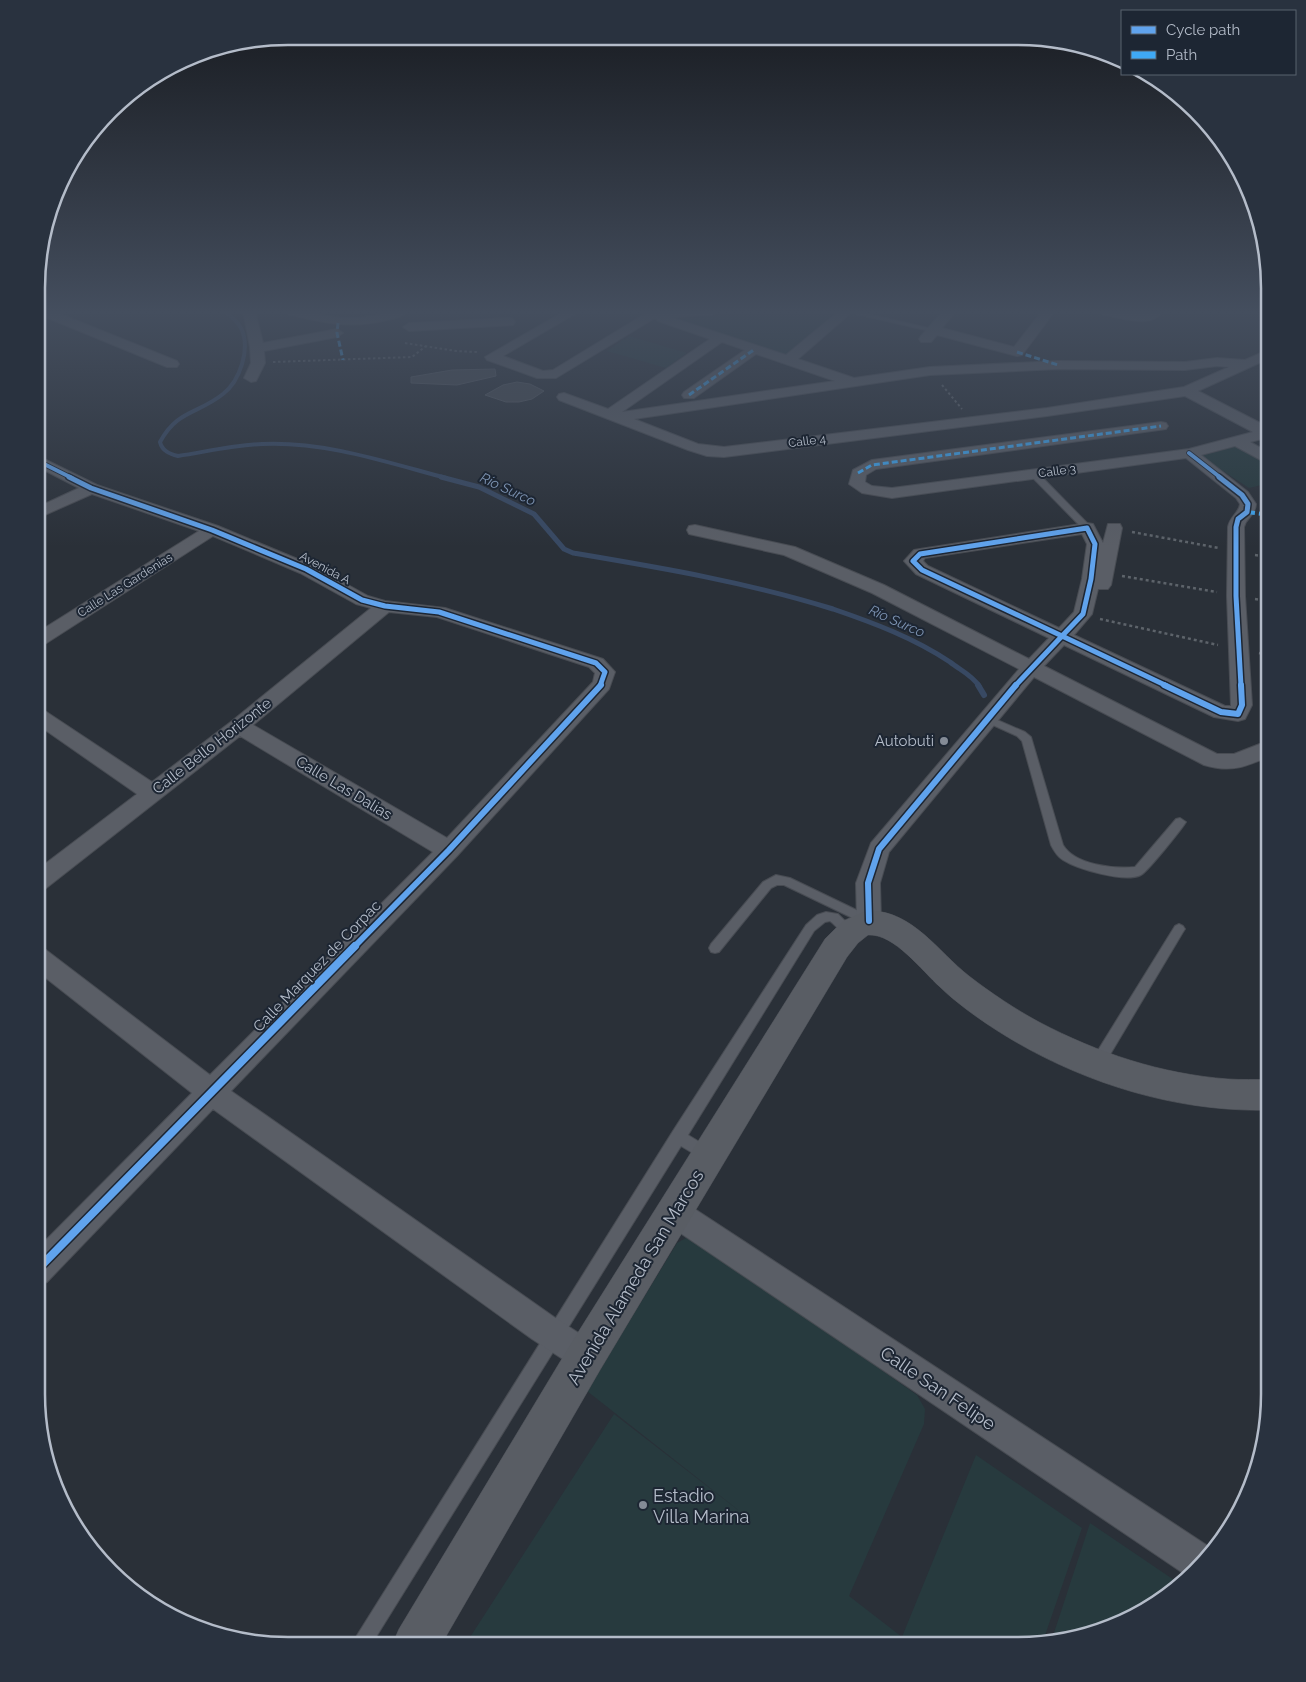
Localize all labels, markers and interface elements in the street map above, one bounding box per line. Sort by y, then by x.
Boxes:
legend [1121,10,1296,75]
text: Cycle path [1166,21,1240,39]
text: Path [1166,46,1197,64]
street label: Calle 4 [787,432,827,450]
street label: Calle 3 [1037,461,1077,481]
water label: Río Surco [478,469,538,509]
street label: Avenida A [297,549,353,587]
street label: Calle Las Gardenias [75,550,175,620]
water label: Río Surco [867,602,927,640]
street label: Calle Bello Horizonte [149,694,275,798]
place label: Autobuti [875,732,934,750]
marker: Autobuti [938,735,950,747]
street label: Calle Las Dalias [293,752,395,824]
street label: Calle Marquez de Corpac [249,897,385,1035]
street label: Avenida Alameda San Marcos [562,1165,708,1388]
street label: Calle San Felipe [877,1342,1000,1434]
place label: Estadio Villa Marina [653,1485,749,1527]
marker: Estadio Villa Marina [637,1499,649,1511]

